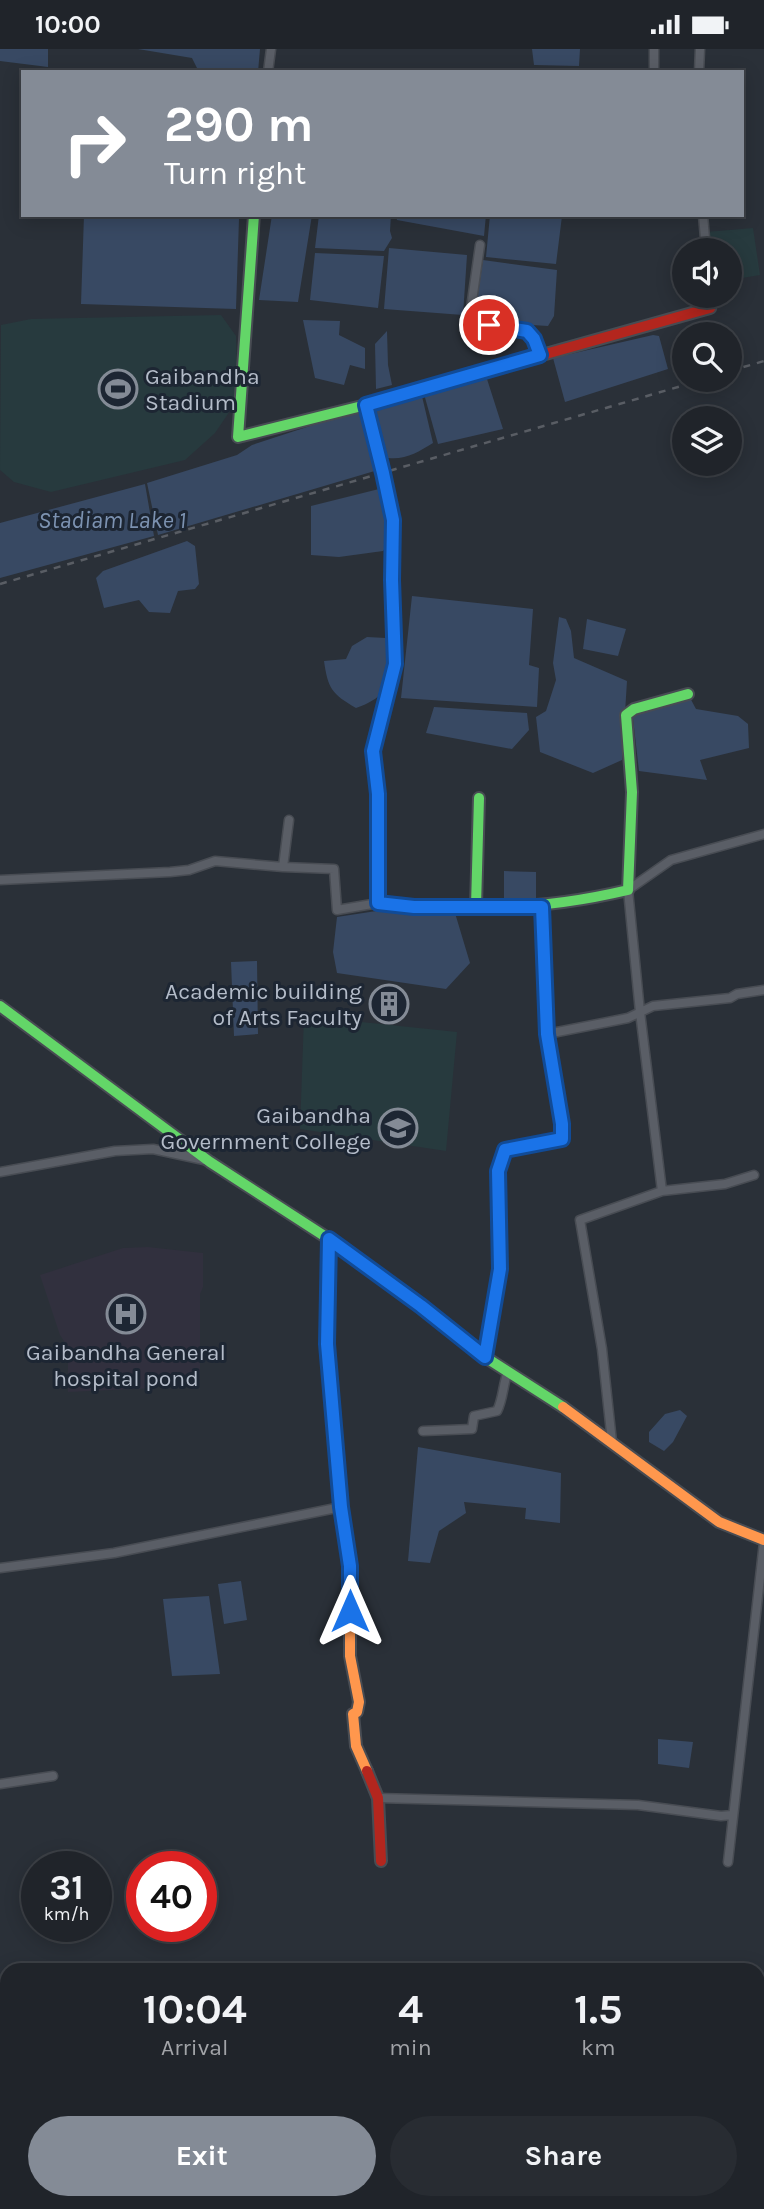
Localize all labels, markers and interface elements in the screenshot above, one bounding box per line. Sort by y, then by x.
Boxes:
text: 10:00 [35,9,101,40]
text: 290 m [164,96,313,153]
icon: right [49,98,140,189]
text: Turn right [164,155,306,192]
map controls [672,238,742,476]
button: sound [672,238,742,308]
pin [459,295,519,355]
icon: arrive [470,306,508,344]
button: search [672,322,742,392]
place label: Gaibandha Stadium [145,363,260,416]
sports icon: Gaibandha Stadium [97,368,139,410]
button: layers [672,406,742,476]
water label: Stadiam Lake 1 [38,506,186,534]
place label: Academic building of Arts Faculty [165,978,362,1031]
building icon: Academic building of Arts Faculty [368,983,410,1025]
place label: Gaibandha Government College [161,1102,371,1155]
school or university icon: Gaibandha Government College [377,1107,419,1149]
hospital icon: Gaibandha General hospital pond [105,1293,147,1335]
place label: Gaibandha General hospital pond [26,1339,226,1392]
position arrow [313,1574,387,1648]
speed limit sign: 40 [126,1851,217,1942]
text: 31 [49,1867,84,1908]
text: km/h [44,1903,89,1925]
text: 10:04 [142,1984,247,2034]
text: 4 [398,1984,423,2034]
text: 1.5 [574,1984,623,2034]
text: Arrival [161,2034,228,2061]
text: min [389,2034,432,2061]
text: km [581,2034,616,2061]
button: Exit [28,2116,376,2196]
button: Share [390,2116,737,2196]

